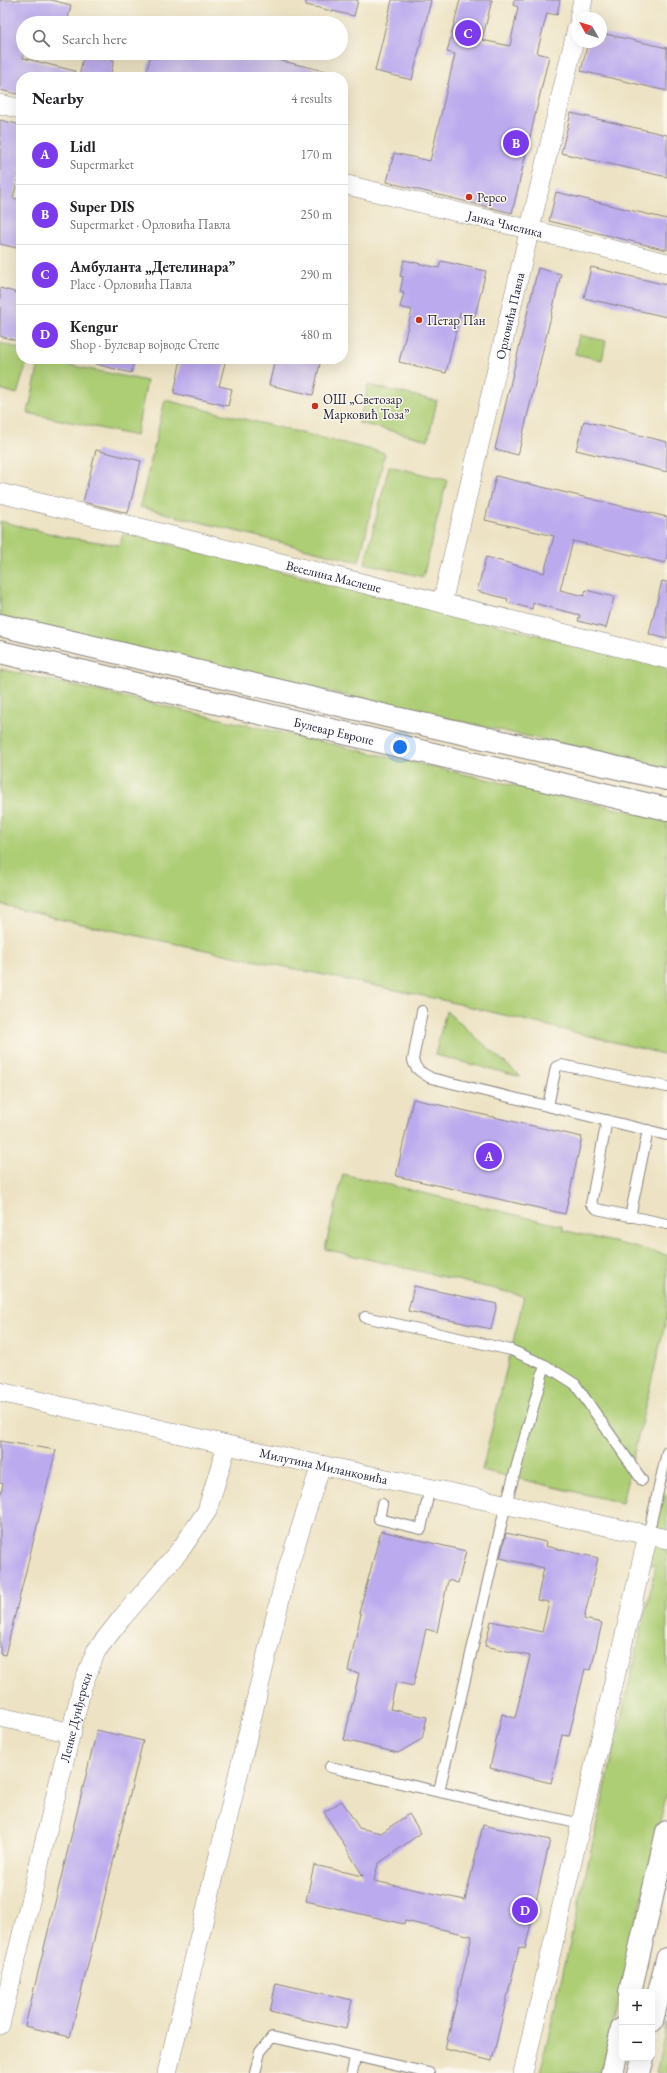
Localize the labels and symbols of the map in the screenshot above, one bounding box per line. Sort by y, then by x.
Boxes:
north arrow [571,12,607,48]
pin: C [455,18,481,48]
pin: B [503,128,529,158]
place label: Pepco [477,189,507,206]
marker: Pepco [464,192,474,202]
street label: Јанка Чмелика [465,206,545,241]
street label: Орловића Павла [491,270,528,361]
place label: Петар Пан [427,312,486,329]
marker: Петар Пан [414,315,424,325]
place label: ОШ „Светозар Марковић Тоза” [323,391,409,423]
marker: ОШ „Светозар Марковић Тоза” [310,401,320,411]
street label: Веселина Маслеше [284,556,383,596]
street label: Булевар Европе [292,713,376,748]
your location [390,737,410,757]
pin: A [476,1141,502,1171]
street label: Милутина Миланковића [258,1444,390,1488]
street label: Ленке Дунђерски [56,1669,96,1764]
pin: D [512,1895,538,1925]

